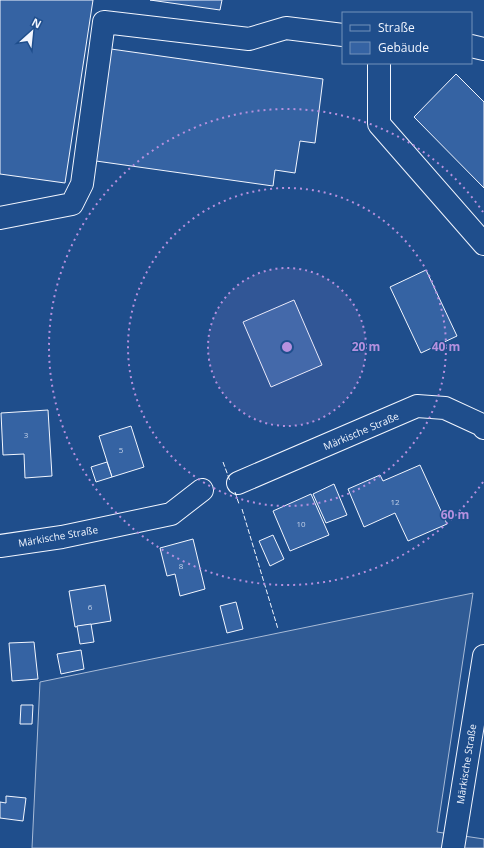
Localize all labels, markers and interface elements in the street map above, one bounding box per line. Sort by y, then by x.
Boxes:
north arrow [12,12,52,52]
legend [342,12,472,64]
text: N [29,14,44,31]
text: Straße [378,19,415,36]
text: Gebäude [378,39,429,56]
text: 20 m [352,338,380,355]
text: 40 m [432,338,460,355]
centre of rings [280,340,294,354]
street label: Märkische Straße [321,409,401,453]
house number: 3 [24,429,29,440]
house number: 5 [119,444,124,455]
house number: 12 [390,496,400,507]
text: 60 m [441,506,469,523]
house number: 10 [296,518,306,529]
street label: Märkische Straße [17,522,99,550]
house number: 8 [179,560,184,571]
house number: 6 [88,601,93,612]
street label: Märkische Straße [453,723,479,805]

